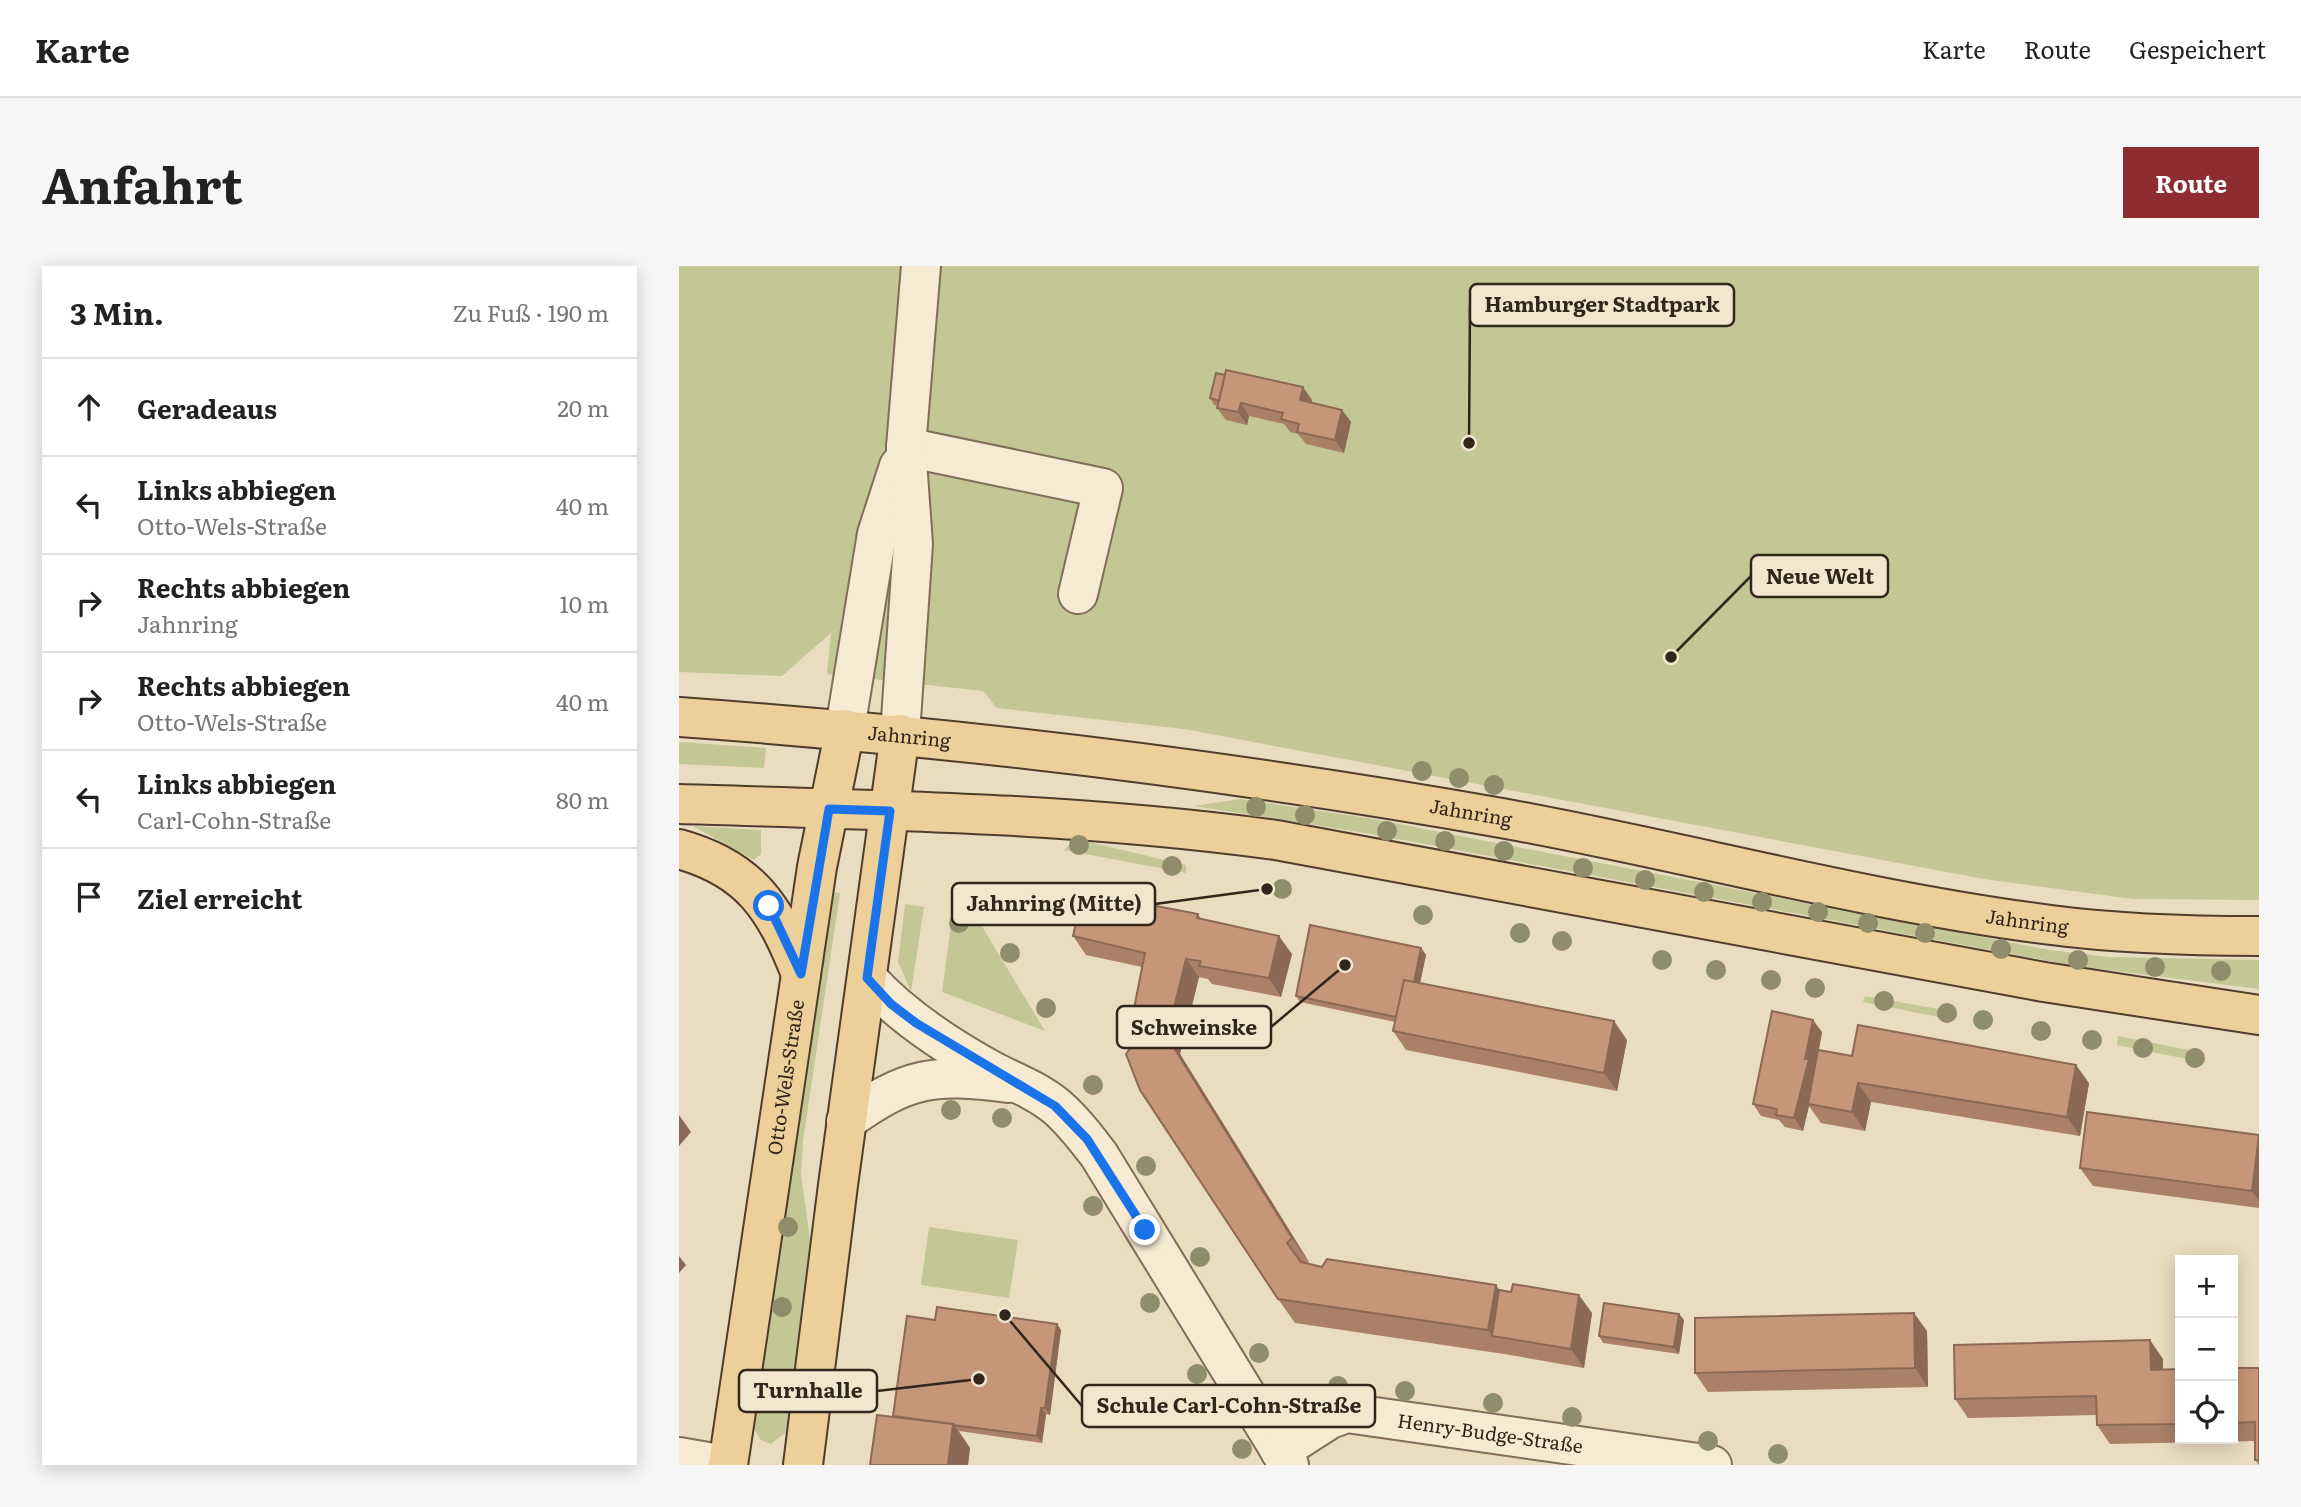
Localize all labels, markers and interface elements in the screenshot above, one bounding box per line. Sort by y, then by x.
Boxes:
text: Karte [35,24,130,73]
text: Karte [1922,31,1986,66]
text: Route [2024,31,2091,66]
text: Gespeichert [2129,31,2266,66]
text: Anfahrt [42,146,243,219]
button: Route [2123,147,2259,218]
callout: Hamburger Stadtpark [1470,284,1734,326]
text: Hamburger Stadtpark [1484,287,1721,318]
text: 3 Min. [70,290,164,334]
text: Zu Fuß · 190 m [453,295,609,329]
icon: ahead [70,388,108,426]
text: Geradeaus [137,388,277,427]
text: 20 m [557,390,609,424]
text: Links abbiegen [137,469,336,508]
icon: left [70,486,108,524]
text: 40 m [556,488,609,522]
text: Otto-Wels-Straße [137,508,327,542]
callout: Neue Welt [1751,555,1888,597]
text: Neue Welt [1766,559,1875,590]
text: Rechts abbiegen [137,567,350,606]
icon: right [70,584,108,622]
text: 10 m [559,586,609,620]
text: Jahnring [137,606,238,640]
text: Rechts abbiegen [137,665,350,704]
icon: right [70,682,108,720]
text: 40 m [556,684,609,718]
text: Otto-Wels-Straße [137,704,327,738]
street label: Jahnring [866,718,953,754]
text: Links abbiegen [137,763,336,802]
icon: left [70,780,108,818]
text: 80 m [556,782,609,816]
street label: Jahnring [1428,791,1515,833]
text: Carl-Cohn-Straße [137,802,331,836]
icon: arrive [70,878,108,916]
text: Ziel erreicht [137,878,302,917]
callout: Jahnring (Mitte) [952,883,1155,925]
text: Jahnring (Mitte) [966,886,1142,917]
route start [753,890,784,921]
street label: Jahnring [1984,901,2071,940]
street label: Otto-Wels-Straße [759,997,810,1157]
callout: Schweinske [1117,1006,1271,1048]
text: Schweinske [1131,1010,1257,1041]
route end [1129,1214,1160,1245]
map controls [2175,1255,2238,1444]
button: + [2175,1255,2238,1318]
button: − [2175,1318,2238,1381]
callout: Turnhalle [739,1370,877,1412]
text: Turnhalle [753,1373,863,1404]
button: locate [2175,1381,2238,1444]
callout: Schule Carl-Cohn-Straße [1082,1385,1375,1427]
text: Schule Carl-Cohn-Straße [1097,1388,1362,1419]
street label: Henry-Budge-Straße [1396,1405,1585,1459]

